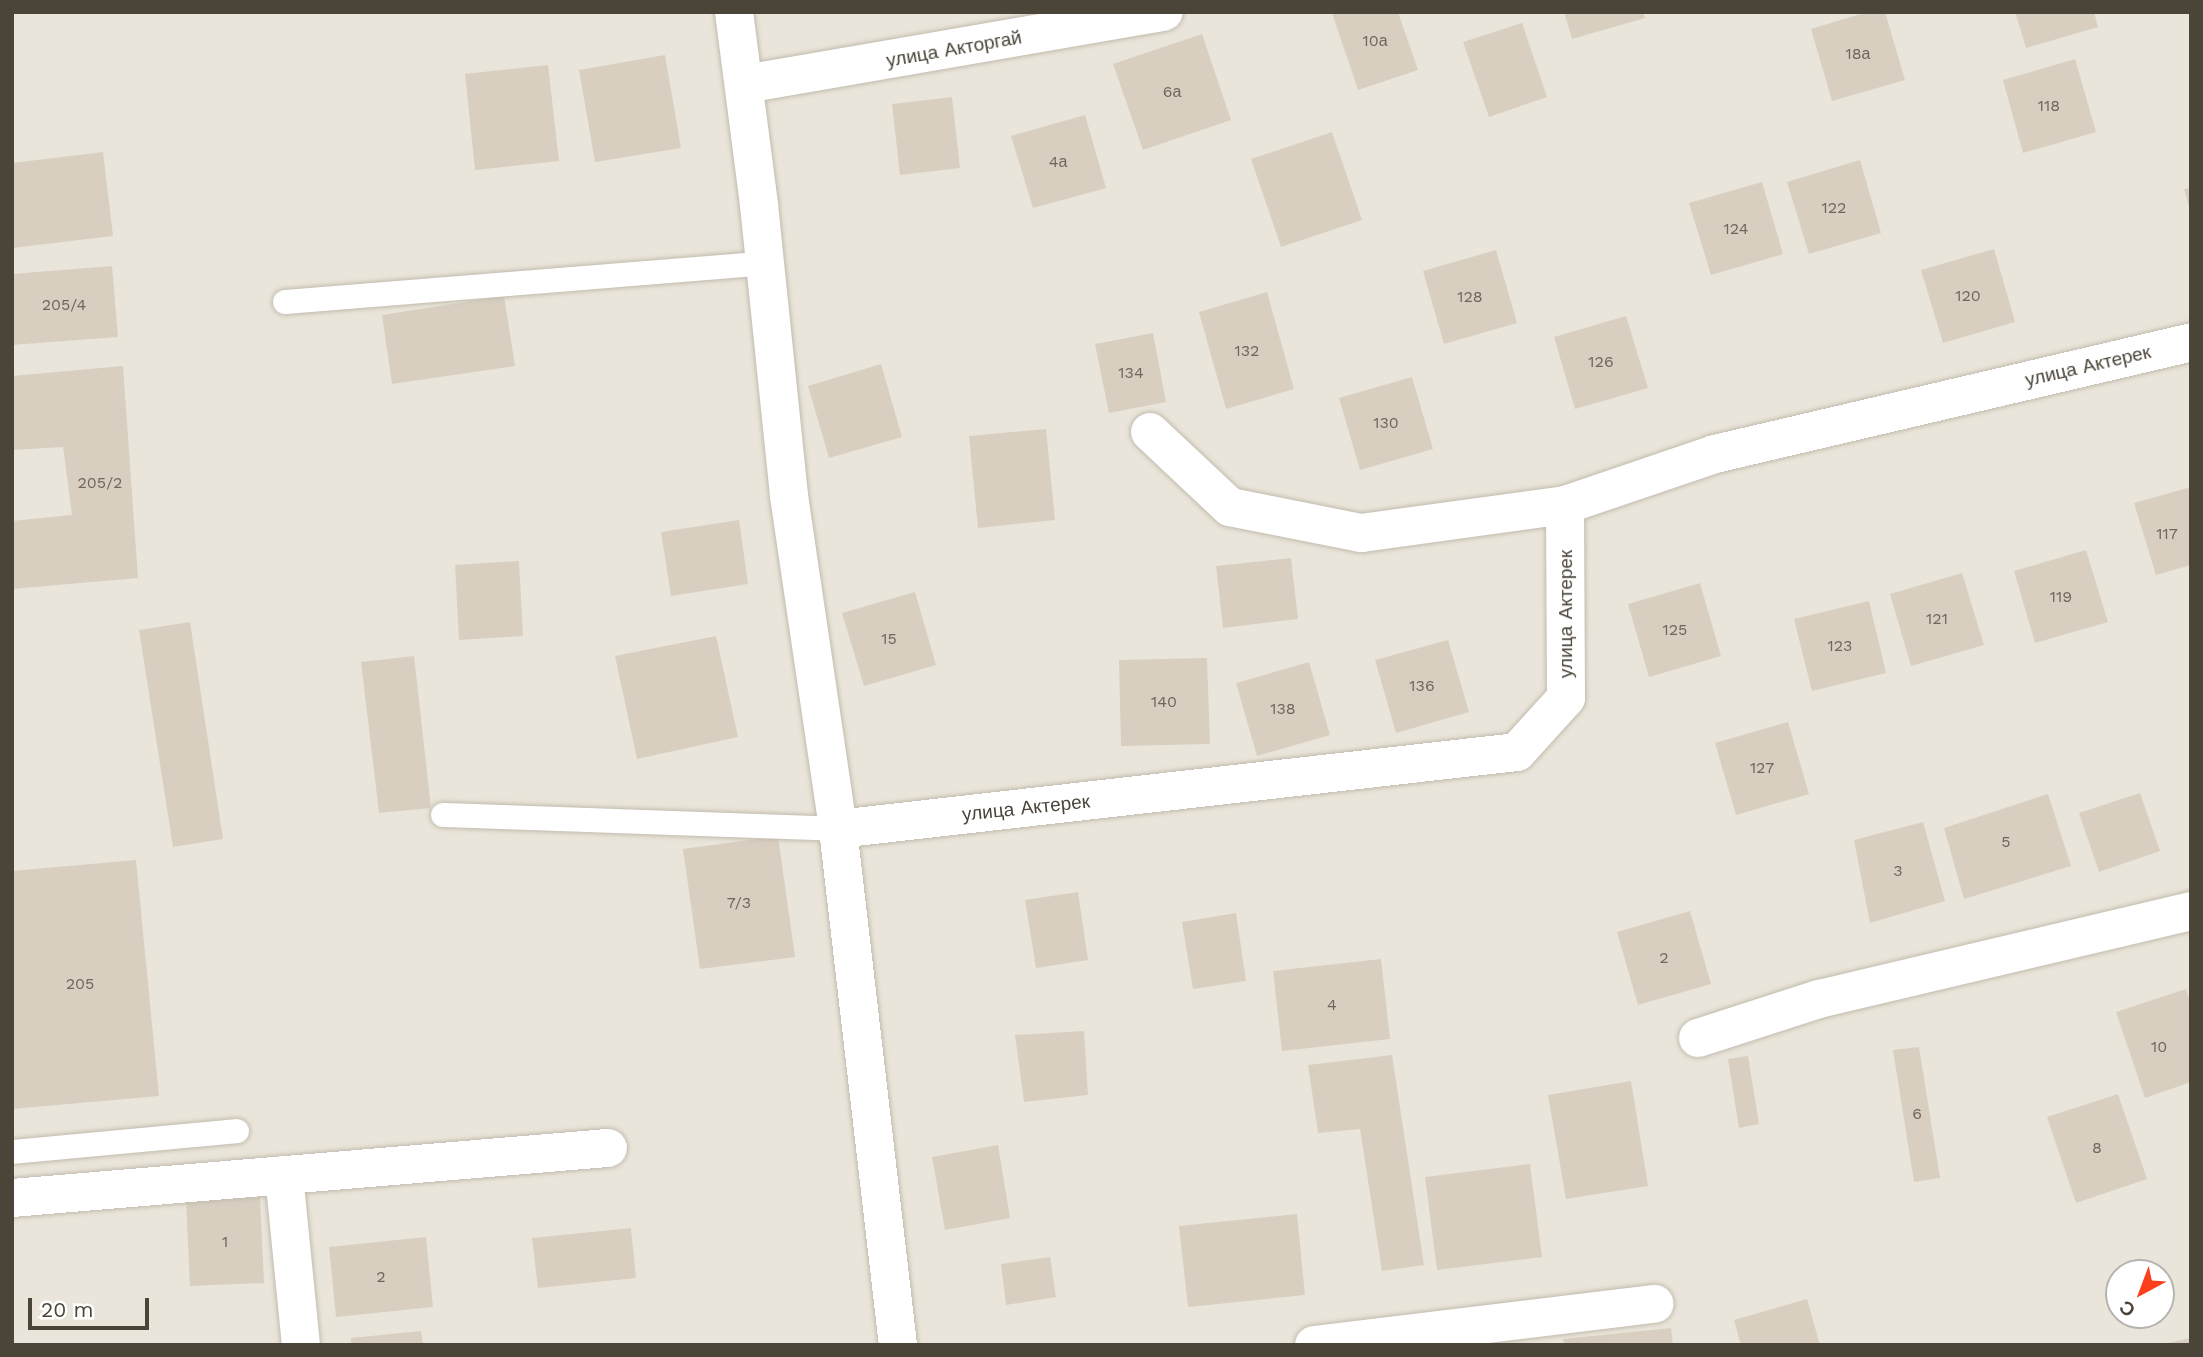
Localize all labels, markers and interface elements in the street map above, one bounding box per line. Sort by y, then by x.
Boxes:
street label: улица Акторгай [884,26,1024,72]
house number: 10а [1362,31,1388,51]
house number: 18а [1846,44,1870,64]
house number: 6а [1163,82,1181,102]
house number: 118 [2038,96,2060,116]
house number: 4а [1049,152,1067,172]
house number: 122 [1822,198,1846,218]
house number: 124 [1724,219,1748,239]
house number: 120 [1955,286,1981,306]
house number: 128 [1457,287,1483,307]
house number: 205/4 [42,295,86,315]
street label: улица Актерек [2023,340,2153,392]
house number: 132 [1235,341,1259,361]
house number: 126 [1588,352,1614,372]
house number: 134 [1118,363,1144,383]
house number: 130 [1373,413,1399,433]
house number: 205/2 [78,473,122,493]
house number: 117 [2156,524,2178,544]
street label: улица Актерек [1555,550,1577,678]
house number: 119 [2050,587,2072,607]
house number: 121 [1926,609,1948,629]
house number: 125 [1663,620,1687,640]
house number: 15 [881,629,897,649]
house number: 123 [1828,636,1852,656]
house number: 136 [1409,676,1435,696]
house number: 140 [1151,692,1177,712]
house number: 138 [1270,699,1296,719]
house number: 127 [1750,758,1774,778]
street label: улица Актерек [961,790,1091,826]
house number: 5 [2001,832,2011,852]
house number: 3 [1893,861,1903,881]
house number: 7/3 [727,893,751,913]
house number: 2 [1659,948,1669,968]
house number: 205 [66,974,94,994]
house number: 4 [1327,995,1337,1015]
house number: 10 [2151,1037,2167,1057]
house number: 6 [1912,1104,1922,1124]
house number: 8 [2092,1138,2102,1158]
house number: 1 [222,1232,228,1252]
north arrow [2105,1259,2175,1329]
house number: 2 [376,1267,386,1287]
scale bar [32,1284,152,1328]
text: С [2114,1296,2140,1322]
text: 20 m [41,1297,93,1322]

